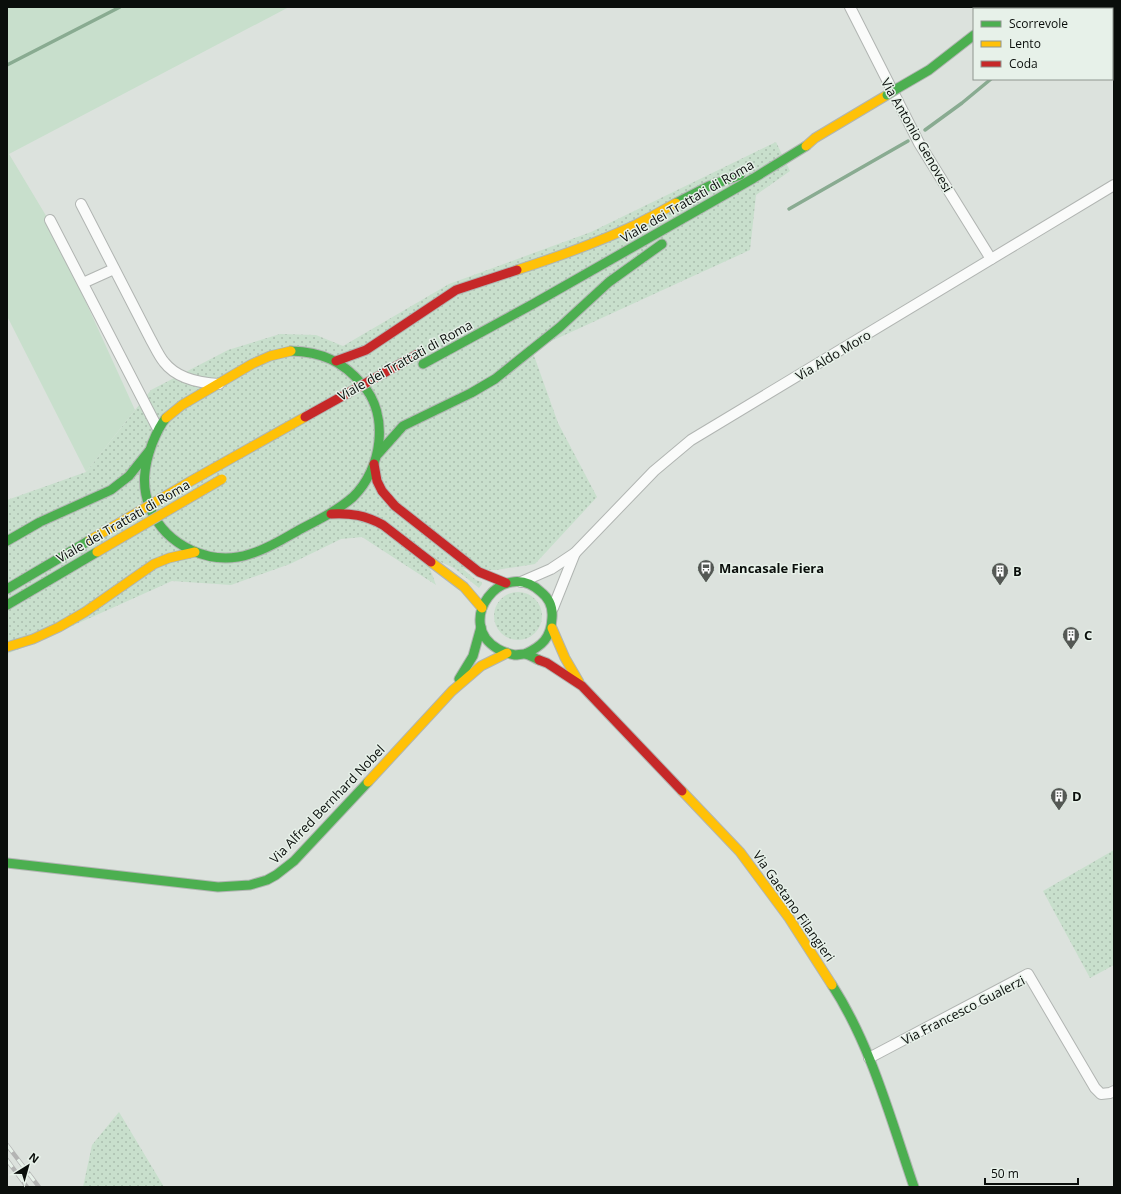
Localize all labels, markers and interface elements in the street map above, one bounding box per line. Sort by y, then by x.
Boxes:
legend [973,8,1113,80]
text: Scorrevole [1009,15,1068,32]
text: Lento [1009,35,1041,52]
text: Coda [1009,55,1038,72]
street label: Via Antonio Genovesi [877,75,957,195]
street label: Viale dei Trattati di Roma [617,155,757,247]
street label: Viale dei Trattati di Roma [334,315,476,405]
street label: Via Aldo Moro [792,325,874,385]
street label: Viale dei Trattati di Roma [53,475,193,567]
bus stop icon: Mancasale Fiera [696,558,716,583]
place label: Mancasale Fiera [719,559,824,577]
building icon: B [990,561,1010,586]
place label: B [1013,562,1022,580]
building icon: C [1061,625,1081,650]
place label: C [1084,626,1092,644]
street label: Via Alfred Bernhard Nobel [266,741,388,867]
building icon: D [1049,786,1069,811]
place label: D [1072,787,1082,805]
street label: Via Gaetano Filangieri [749,847,839,965]
street label: Via Francesco Gualerzi [898,971,1028,1049]
north arrow [8,1146,48,1186]
text: N [26,1149,42,1166]
scale bar [985,1160,1078,1186]
text: 50 m [991,1165,1019,1182]

